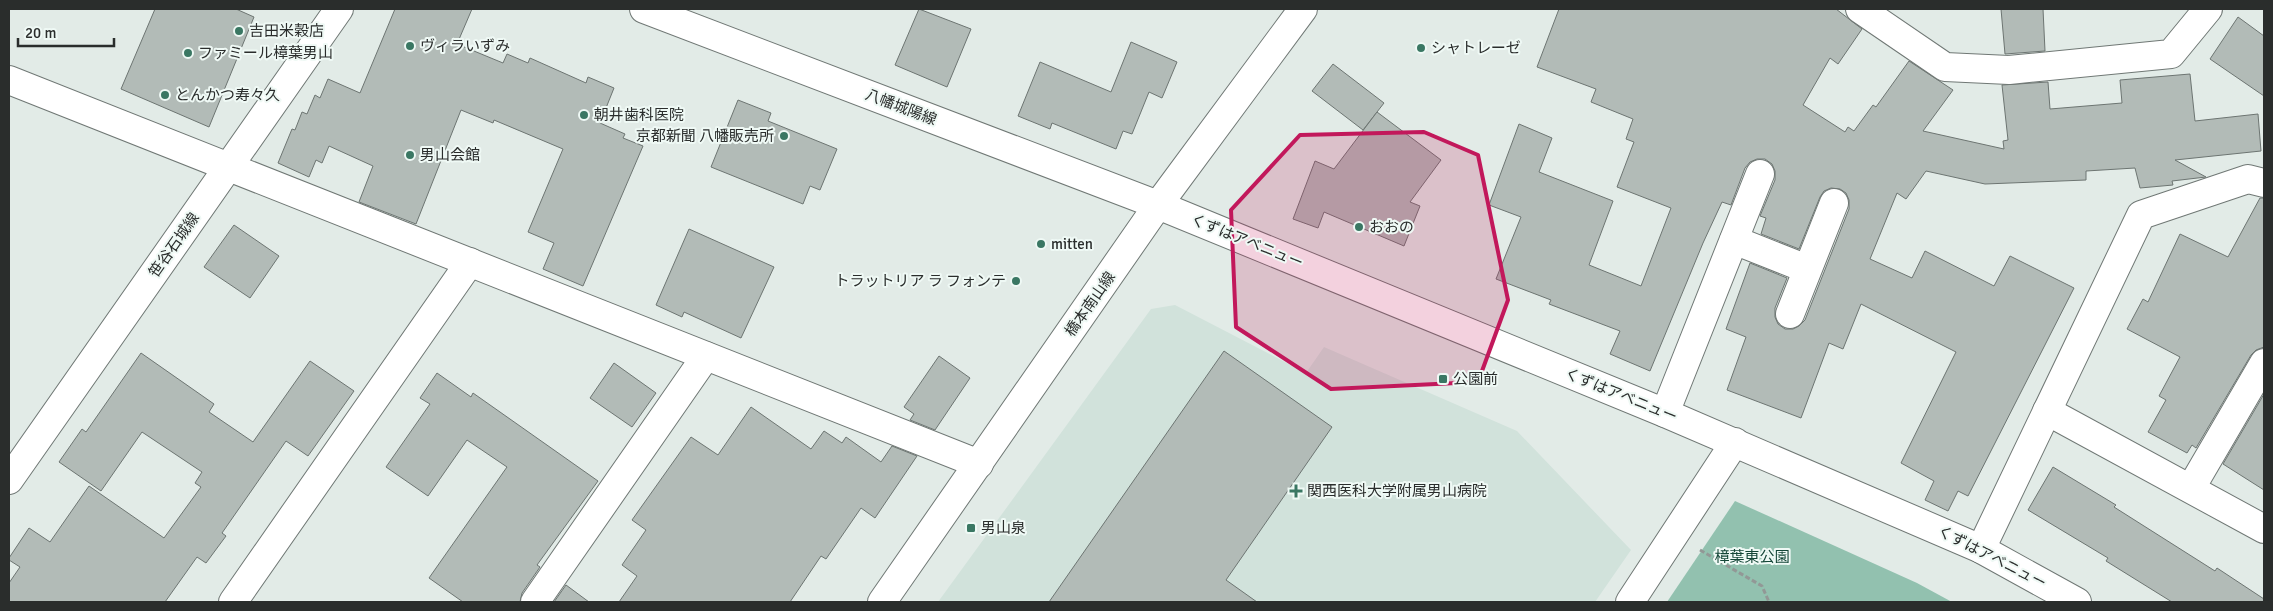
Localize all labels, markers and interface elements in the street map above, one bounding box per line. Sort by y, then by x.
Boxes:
scale bar [18,15,114,47]
place label: 吉田米穀店 [249,22,324,40]
text: 20 m [25,24,56,42]
marker: 吉田米穀店 [233,25,245,37]
place label: ヴィラいずみ [420,37,510,55]
place label: シャトレーゼ [1431,39,1521,57]
marker: ヴィラいずみ [404,40,416,52]
marker: シャトレーゼ [1415,42,1427,54]
place label: ファミール樟葉男山 [198,44,333,62]
marker: ファミール樟葉男山 [182,47,194,59]
street label: 八幡城陽線 [863,85,939,129]
place label: とんかつ寿々久 [175,86,280,104]
marker: とんかつ寿々久 [159,89,171,101]
place label: 朝井歯科医院 [594,106,684,124]
marker: 朝井歯科医院 [578,109,590,121]
place label: 京都新聞 八幡販売所 [636,127,774,145]
marker: 京都新聞 八幡販売所 [778,130,790,142]
place label: 男山会館 [420,146,480,164]
marker: 男山会館 [404,149,416,161]
street label: 笹谷石城線 [145,209,203,281]
street label: くずはアベニュー [1188,210,1306,272]
place label: おおの [1369,218,1414,236]
marker: おおの [1353,221,1365,233]
place label: mitten [1051,235,1093,253]
marker: mitten [1035,238,1047,250]
street label: 橋本南山線 [1061,268,1119,340]
place label: トラットリア ラ フォンテ [834,272,1006,290]
marker: トラットリア ラ フォンテ [1010,275,1022,287]
street label: くずはアベニュー [1562,364,1680,426]
place label: 公園前 [1453,370,1498,388]
marker: 公園前 [1437,373,1449,385]
place label: 関西医科大学附属男山病院 [1307,482,1487,500]
marker: 関西医科大学附属男山病院 [1289,484,1303,498]
place label: 男山泉 [981,519,1026,537]
marker: 男山泉 [965,522,977,534]
street label: くずはアベニュー [1935,522,2049,592]
park label: 樟葉東公園 [1714,548,1790,566]

